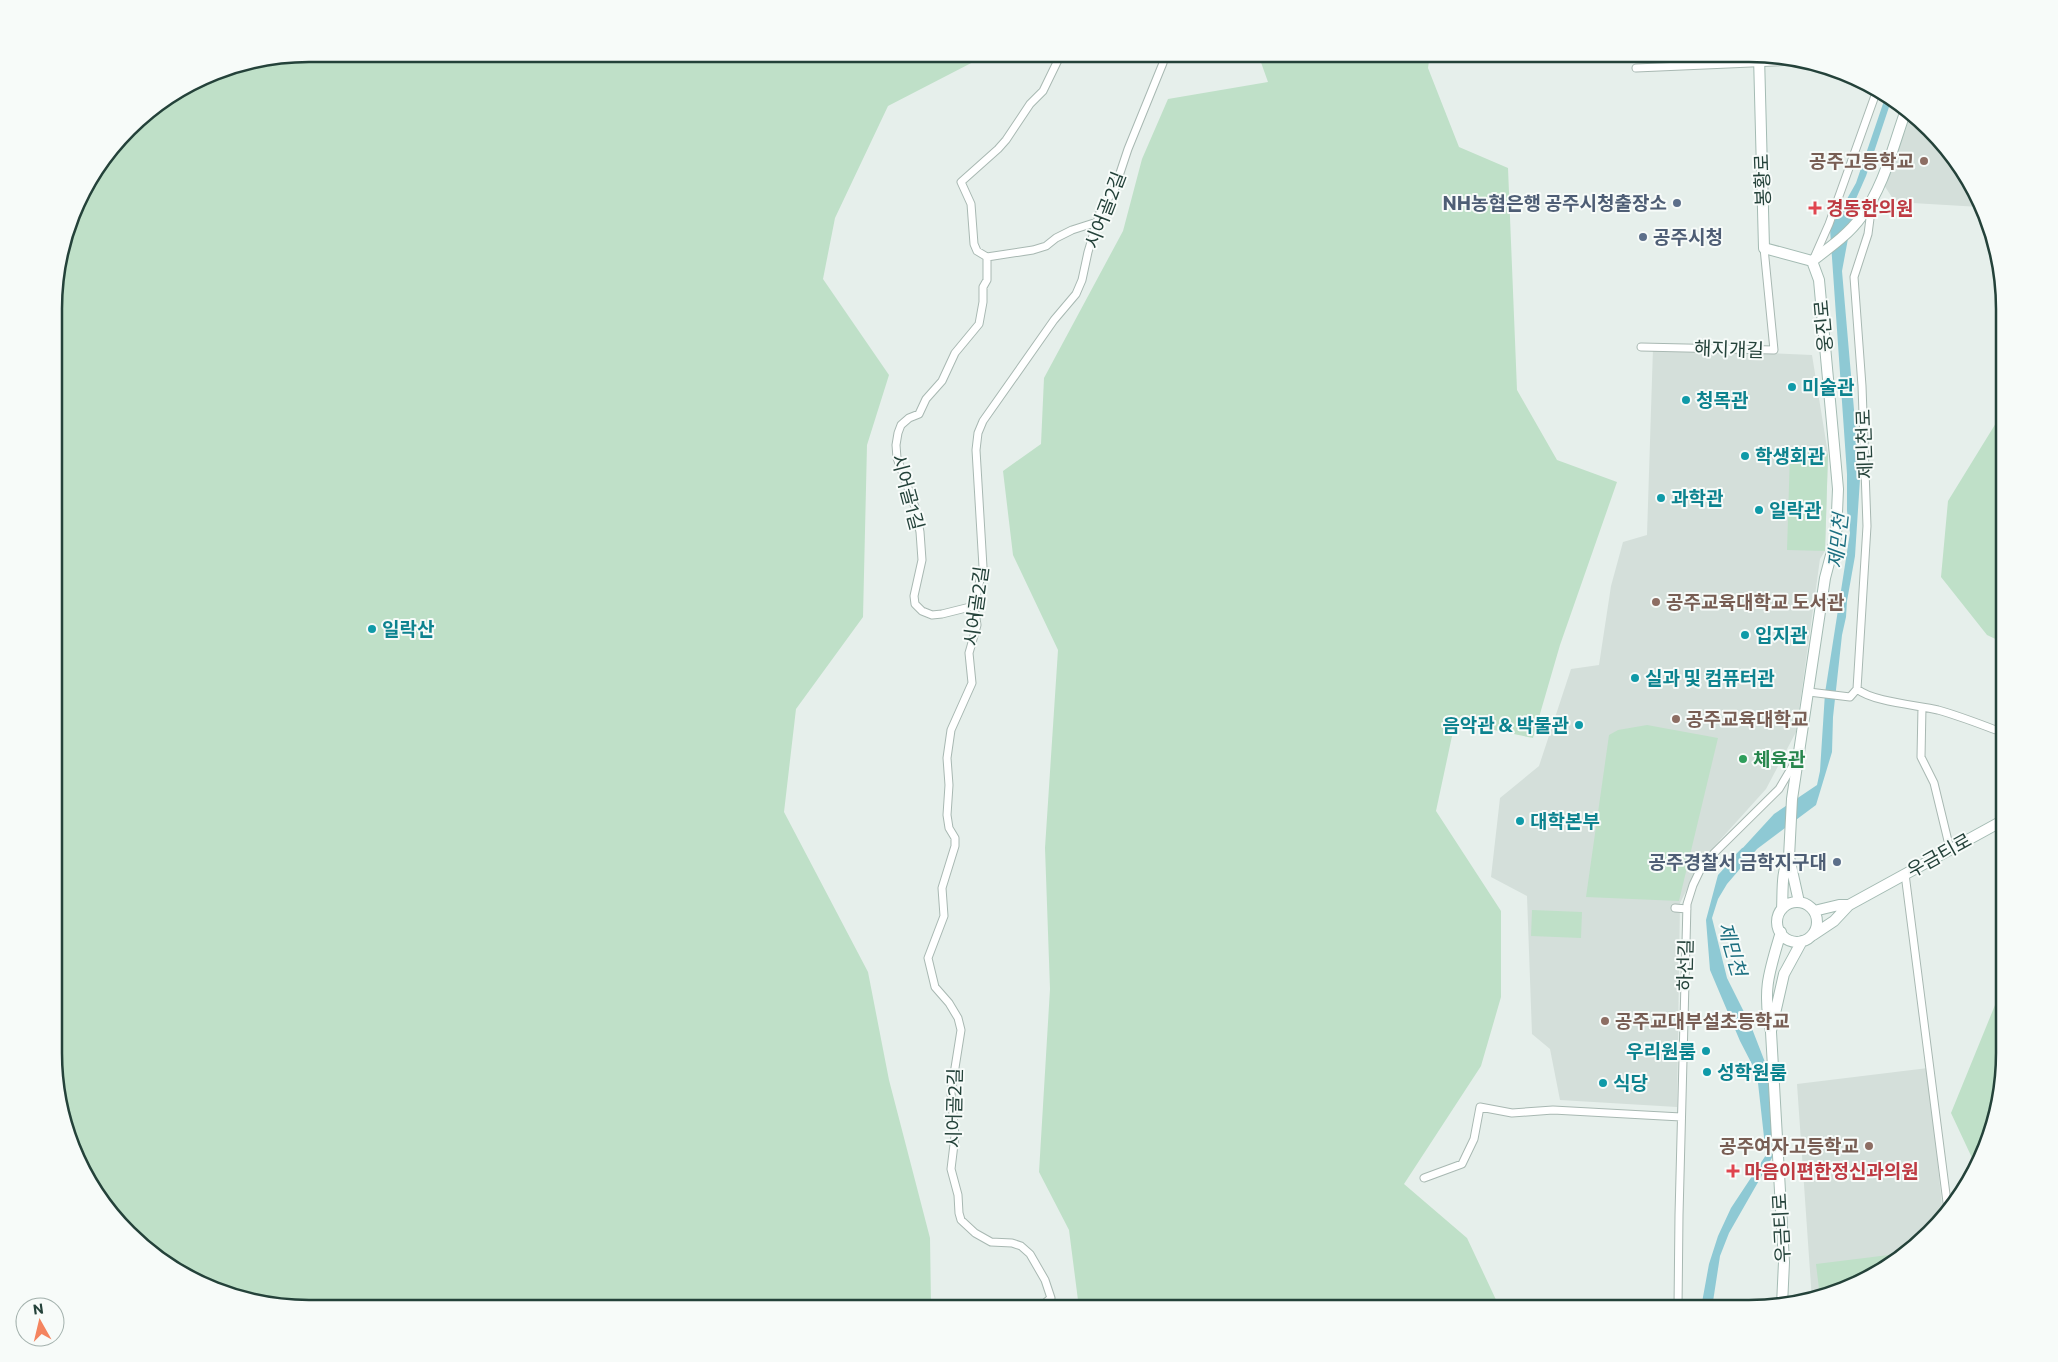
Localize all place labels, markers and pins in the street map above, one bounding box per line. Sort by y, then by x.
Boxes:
place label: 공주고등학교 [1809,149,1914,172]
marker: 공주고등학교 [1918,155,1930,167]
place label: NH농협은행 공주시청출장소 [1443,191,1667,214]
place label: 경동한의원 [1826,196,1913,219]
marker: NH농협은행 공주시청출장소 [1671,197,1683,209]
marker: 경동한의원 [1808,201,1822,215]
place label: 공주시청 [1653,225,1723,248]
marker: 공주시청 [1637,231,1649,243]
place label: 미술관 [1802,375,1855,398]
marker: 미술관 [1786,381,1798,393]
place label: 청목관 [1696,388,1749,411]
marker: 청목관 [1680,394,1692,406]
place label: 학생회관 [1755,444,1825,467]
marker: 학생회관 [1739,450,1751,462]
place label: 과학관 [1671,486,1724,509]
marker: 과학관 [1655,492,1667,504]
place label: 일락관 [1769,498,1822,521]
marker: 일락관 [1753,504,1765,516]
place label: 공주교육대학교 도서관 [1666,590,1845,613]
marker: 공주교육대학교 도서관 [1650,596,1662,608]
place label: 일락산 [382,617,435,640]
marker: 일락산 [366,623,378,635]
place label: 입지관 [1755,623,1808,646]
marker: 입지관 [1739,629,1751,641]
place label: 실과 및 컴퓨터관 [1645,666,1775,689]
marker: 실과 및 컴퓨터관 [1629,672,1641,684]
place label: 공주교육대학교 [1686,707,1808,730]
place label: 음악관 & 박물관 [1442,713,1570,736]
marker: 공주교육대학교 [1670,713,1682,725]
marker: 음악관 & 박물관 [1573,719,1585,731]
place label: 체육관 [1753,747,1806,770]
marker: 체육관 [1737,753,1749,765]
place label: 대학본부 [1530,809,1600,832]
marker: 대학본부 [1514,815,1526,827]
place label: 공주경찰서 금학지구대 [1649,850,1827,873]
marker: 공주경찰서 금학지구대 [1831,856,1843,868]
place label: 공주교대부설초등학교 [1615,1009,1790,1032]
marker: 공주교대부설초등학교 [1599,1015,1611,1027]
place label: 우리원룸 [1626,1039,1696,1062]
marker: 우리원룸 [1700,1045,1712,1057]
place label: 성학원룸 [1717,1060,1787,1083]
marker: 성학원룸 [1701,1066,1713,1078]
place label: 식당 [1613,1071,1648,1094]
marker: 식당 [1597,1077,1609,1089]
place label: 공주여자고등학교 [1719,1134,1859,1157]
marker: 공주여자고등학교 [1863,1140,1875,1152]
place label: 마음이편한정신과의원 [1744,1159,1919,1182]
marker: 마음이편한정신과의원 [1726,1164,1740,1178]

